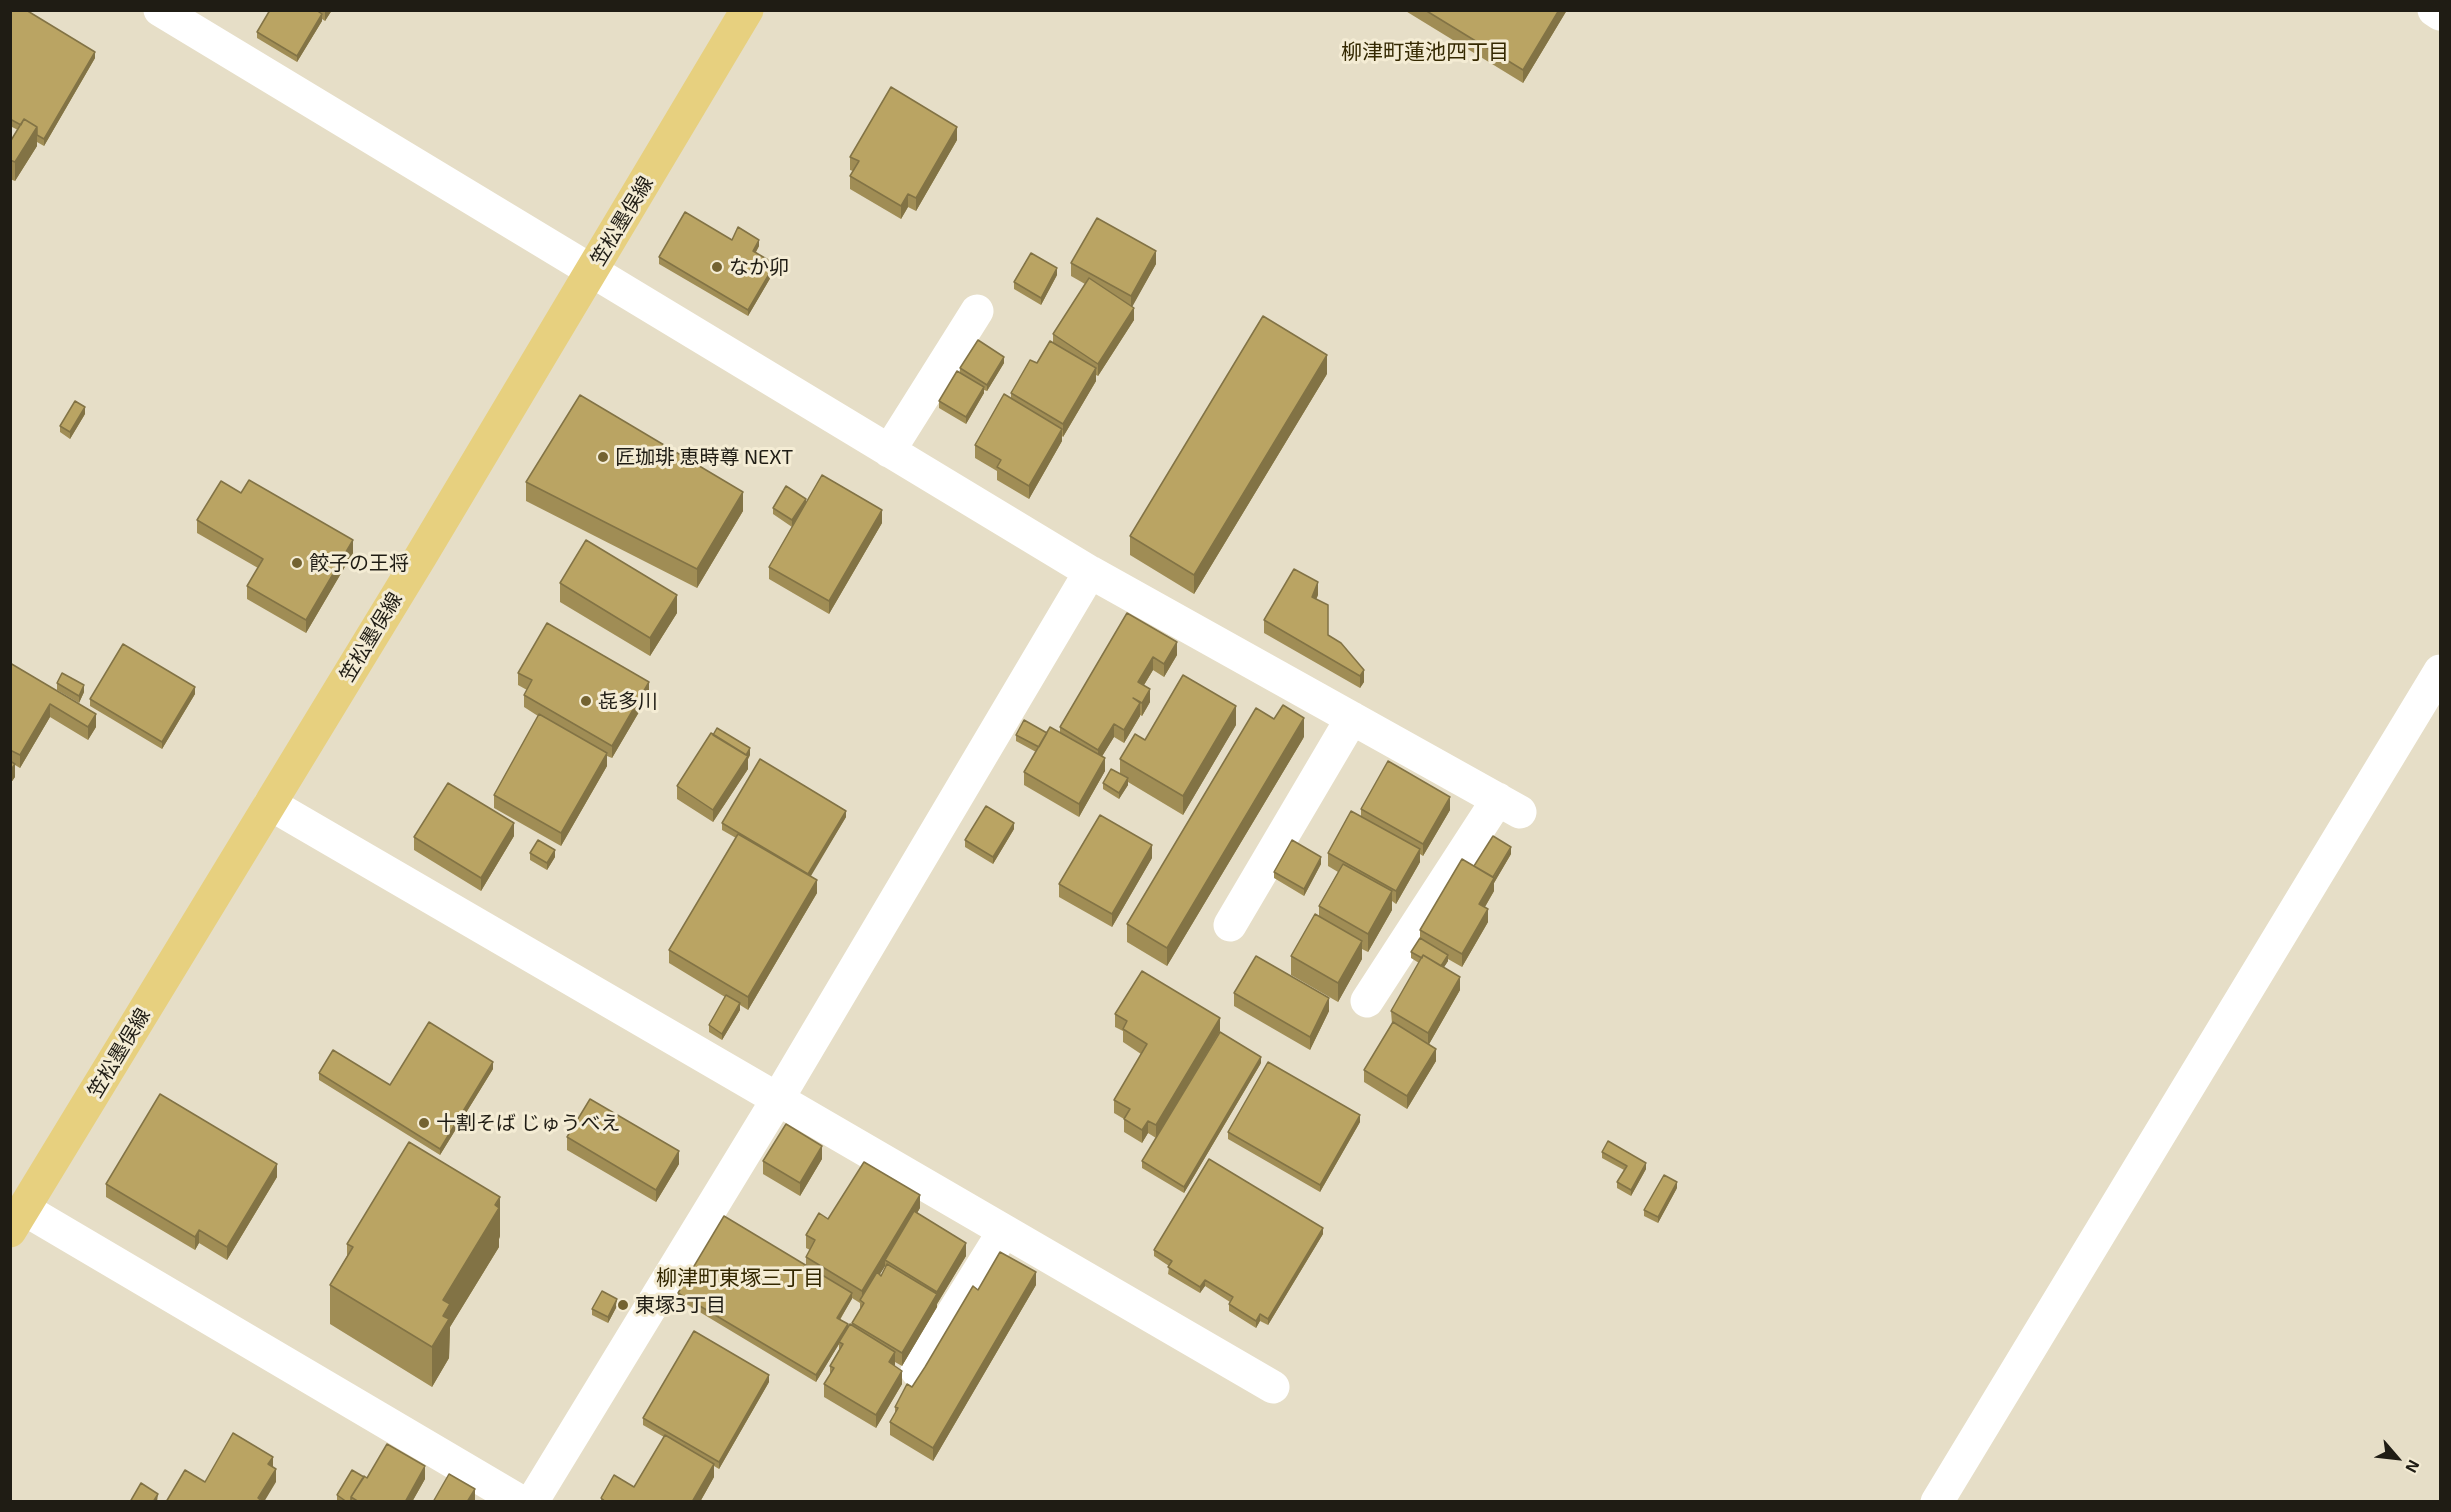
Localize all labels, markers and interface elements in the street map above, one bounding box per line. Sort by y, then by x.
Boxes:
district label: 柳津町蓮池四丁目 [1341,39,1509,65]
street label: 笠松墨俣線 [586,172,658,270]
place label: なか卯 [729,255,789,279]
marker: なか卯 [710,260,724,274]
place label: 匠珈琲 恵時尊 NEXT [615,445,793,469]
marker: 匠珈琲 恵時尊 NEXT [596,450,610,464]
place label: 餃子の王将 [309,551,409,575]
marker: 餃子の王将 [290,556,304,570]
street label: 笠松墨俣線 [335,588,407,686]
place label: 㐂多川 [598,689,658,713]
marker: 㐂多川 [579,694,593,708]
street label: 笠松墨俣線 [83,1004,155,1102]
place label: 十割そば じゅうべえ [436,1111,620,1135]
marker: 十割そば じゅうべえ [417,1116,431,1130]
district label: 柳津町東塚三丁目 [656,1265,824,1291]
place label: 東塚3丁目 [635,1293,726,1317]
marker: 東塚3丁目 [616,1298,630,1312]
north arrow [2367,1428,2427,1488]
text: N [2402,1457,2424,1476]

